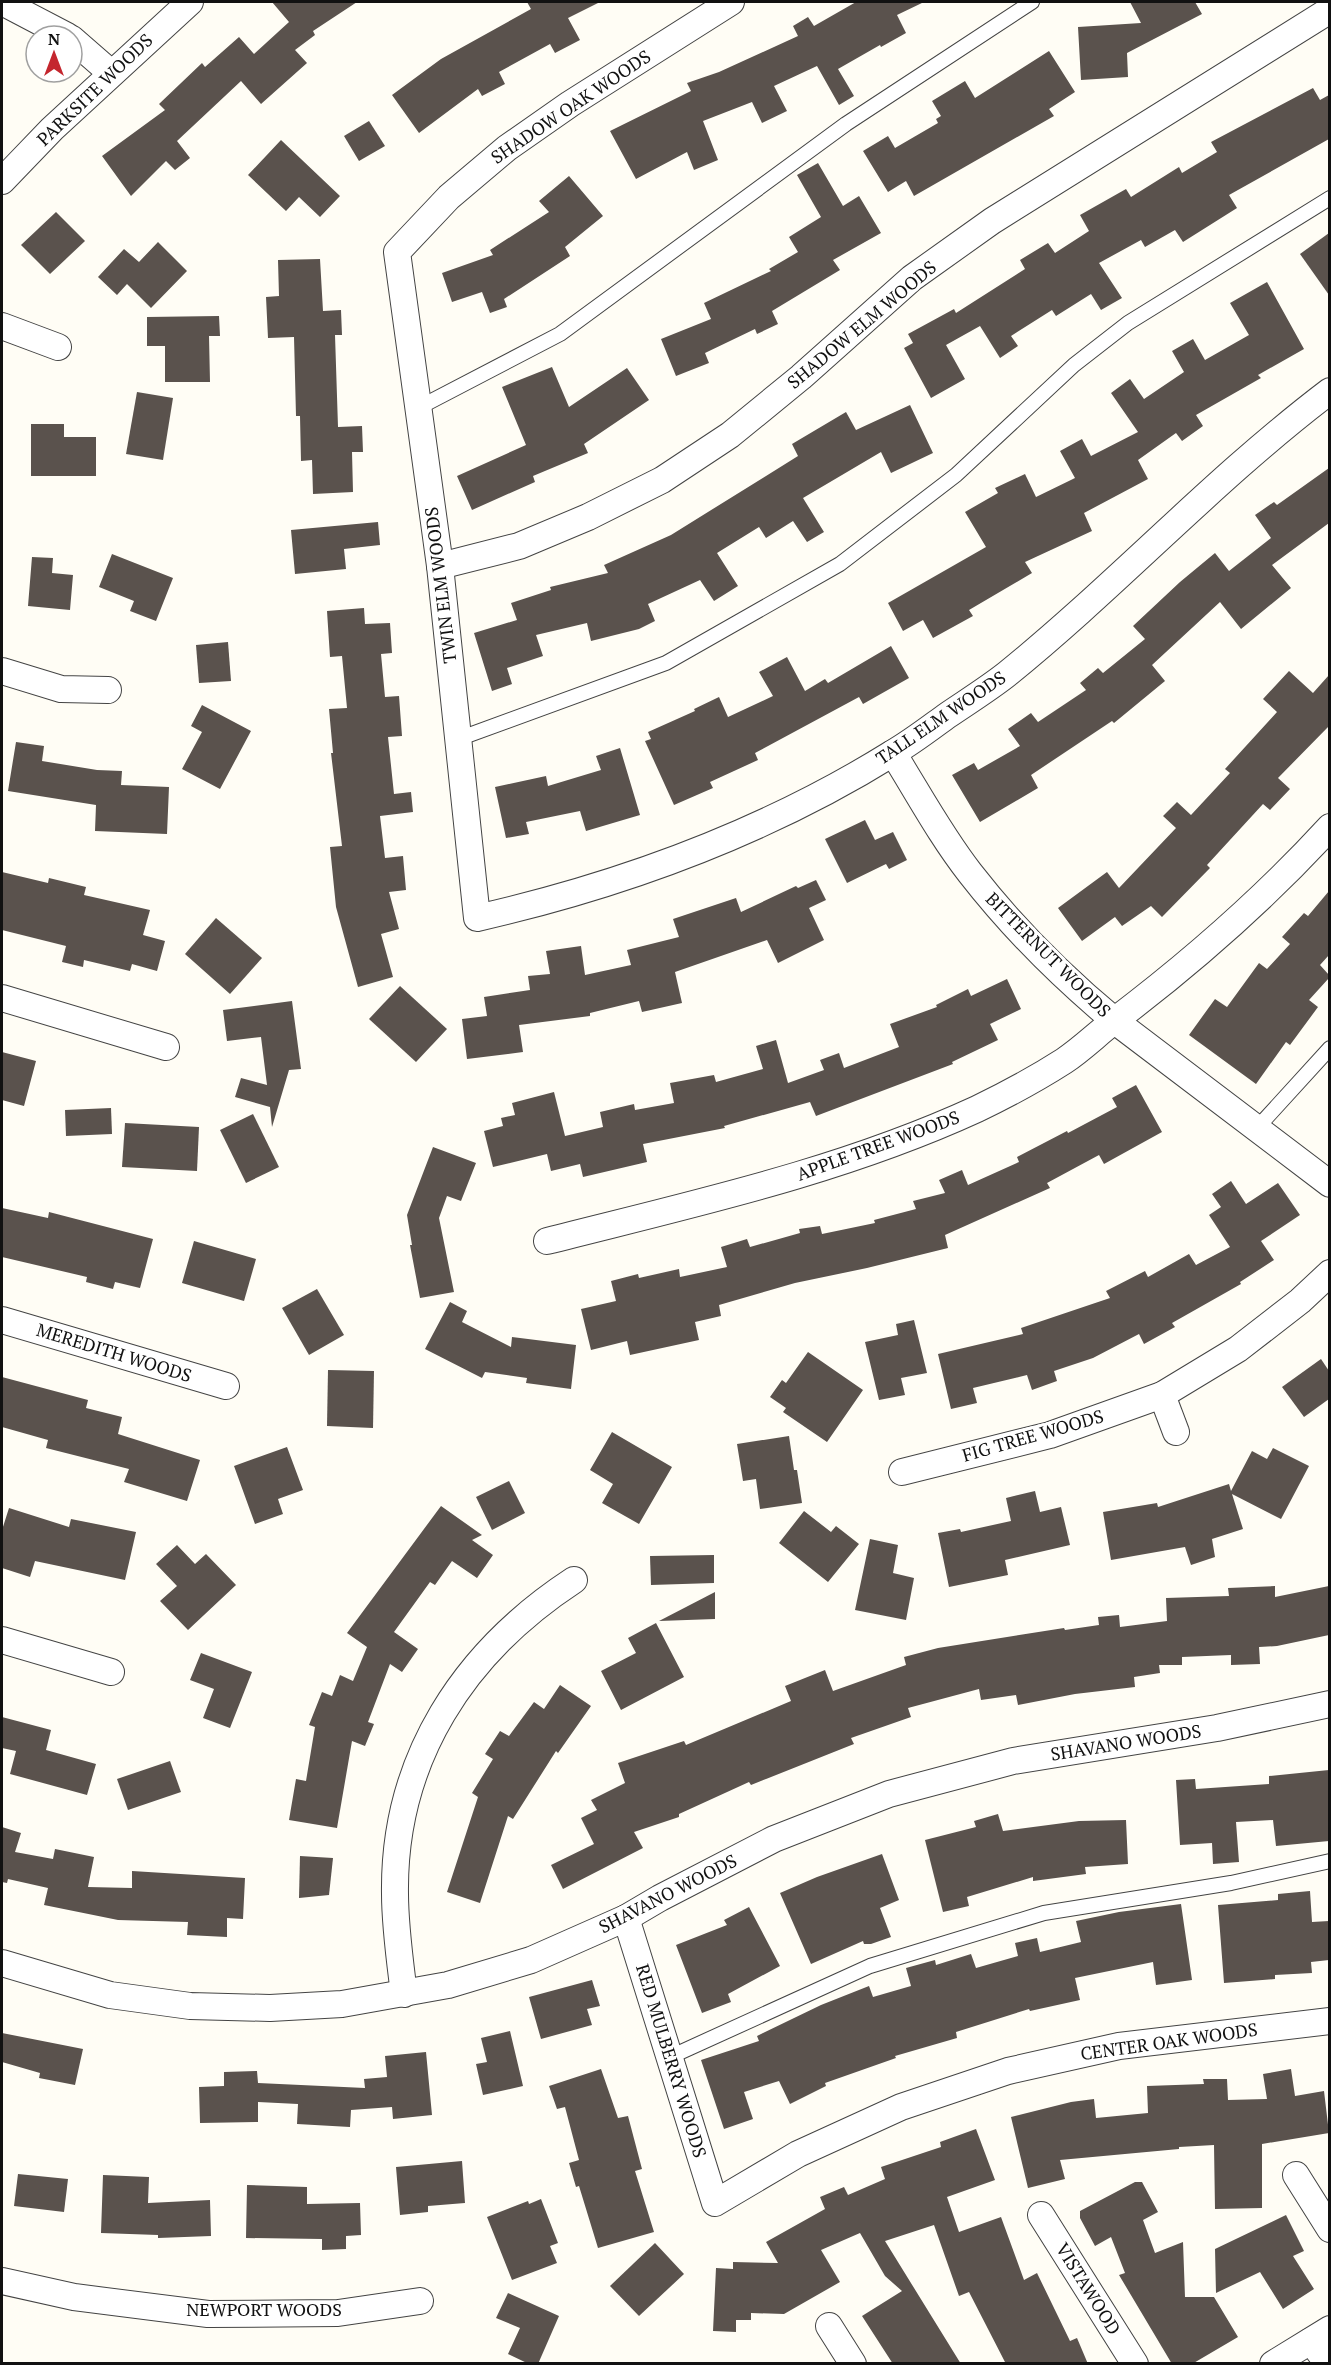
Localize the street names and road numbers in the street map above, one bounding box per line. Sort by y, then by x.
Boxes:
street label: PARKSITE WOODS [31,28,157,151]
street label: SHADOW OAK WOODS [486,44,655,169]
street label: SHADOW ELM WOODS [782,255,941,394]
street label: TWIN ELM WOODS [419,506,462,665]
street label: TALL ELM WOODS [871,665,1010,770]
street label: BITTERNUT WOODS [981,887,1116,1022]
street label: APPLE TREE WOODS [793,1104,962,1186]
street label: MEREDITH WOODS [34,1317,195,1387]
street label: FIG TREE WOODS [959,1403,1106,1467]
street label: SHAVANO WOODS [1049,1718,1203,1766]
street label: SHAVANO WOODS [594,1848,741,1938]
street label: RED MULBERRY WOODS [631,1961,713,2160]
street label: CENTER OAK WOODS [1079,2017,1259,2065]
street label: VISTAWOOD [1051,2238,1127,2339]
street label: NEWPORT WOODS [186,2297,342,2321]

